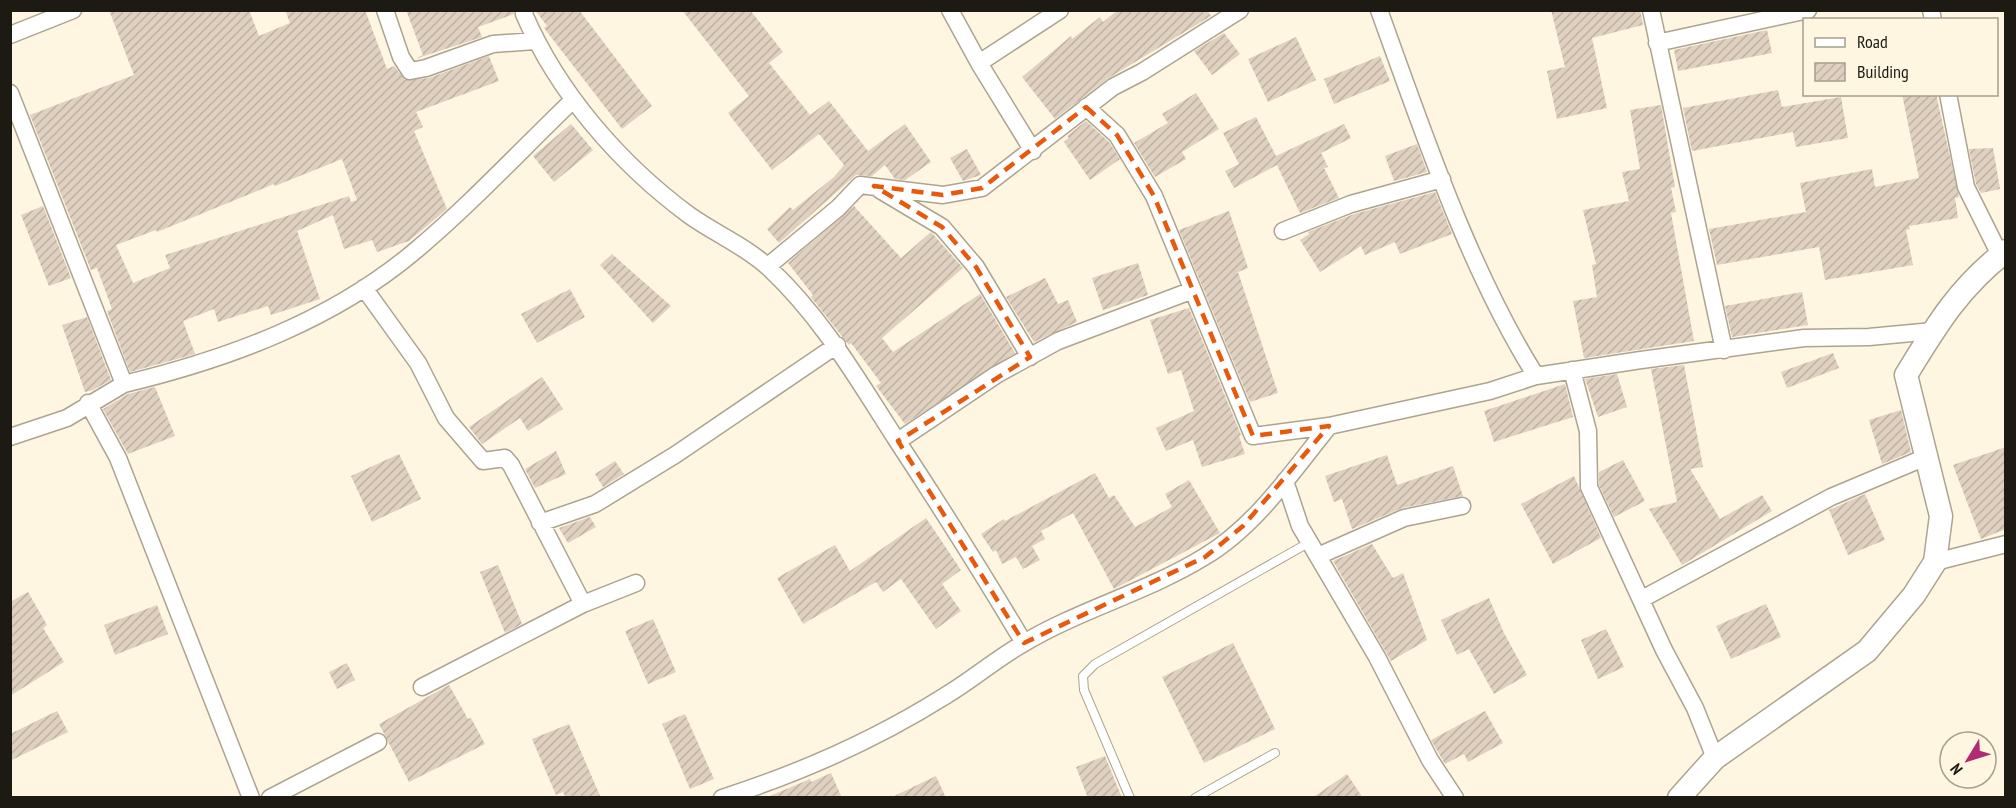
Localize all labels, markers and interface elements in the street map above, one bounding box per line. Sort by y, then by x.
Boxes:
legend [1803,18,1998,96]
text: Road [1857,30,1888,53]
text: Building [1857,60,1909,83]
north arrow [1938,730,1998,790]
text: N [1946,760,1967,779]

